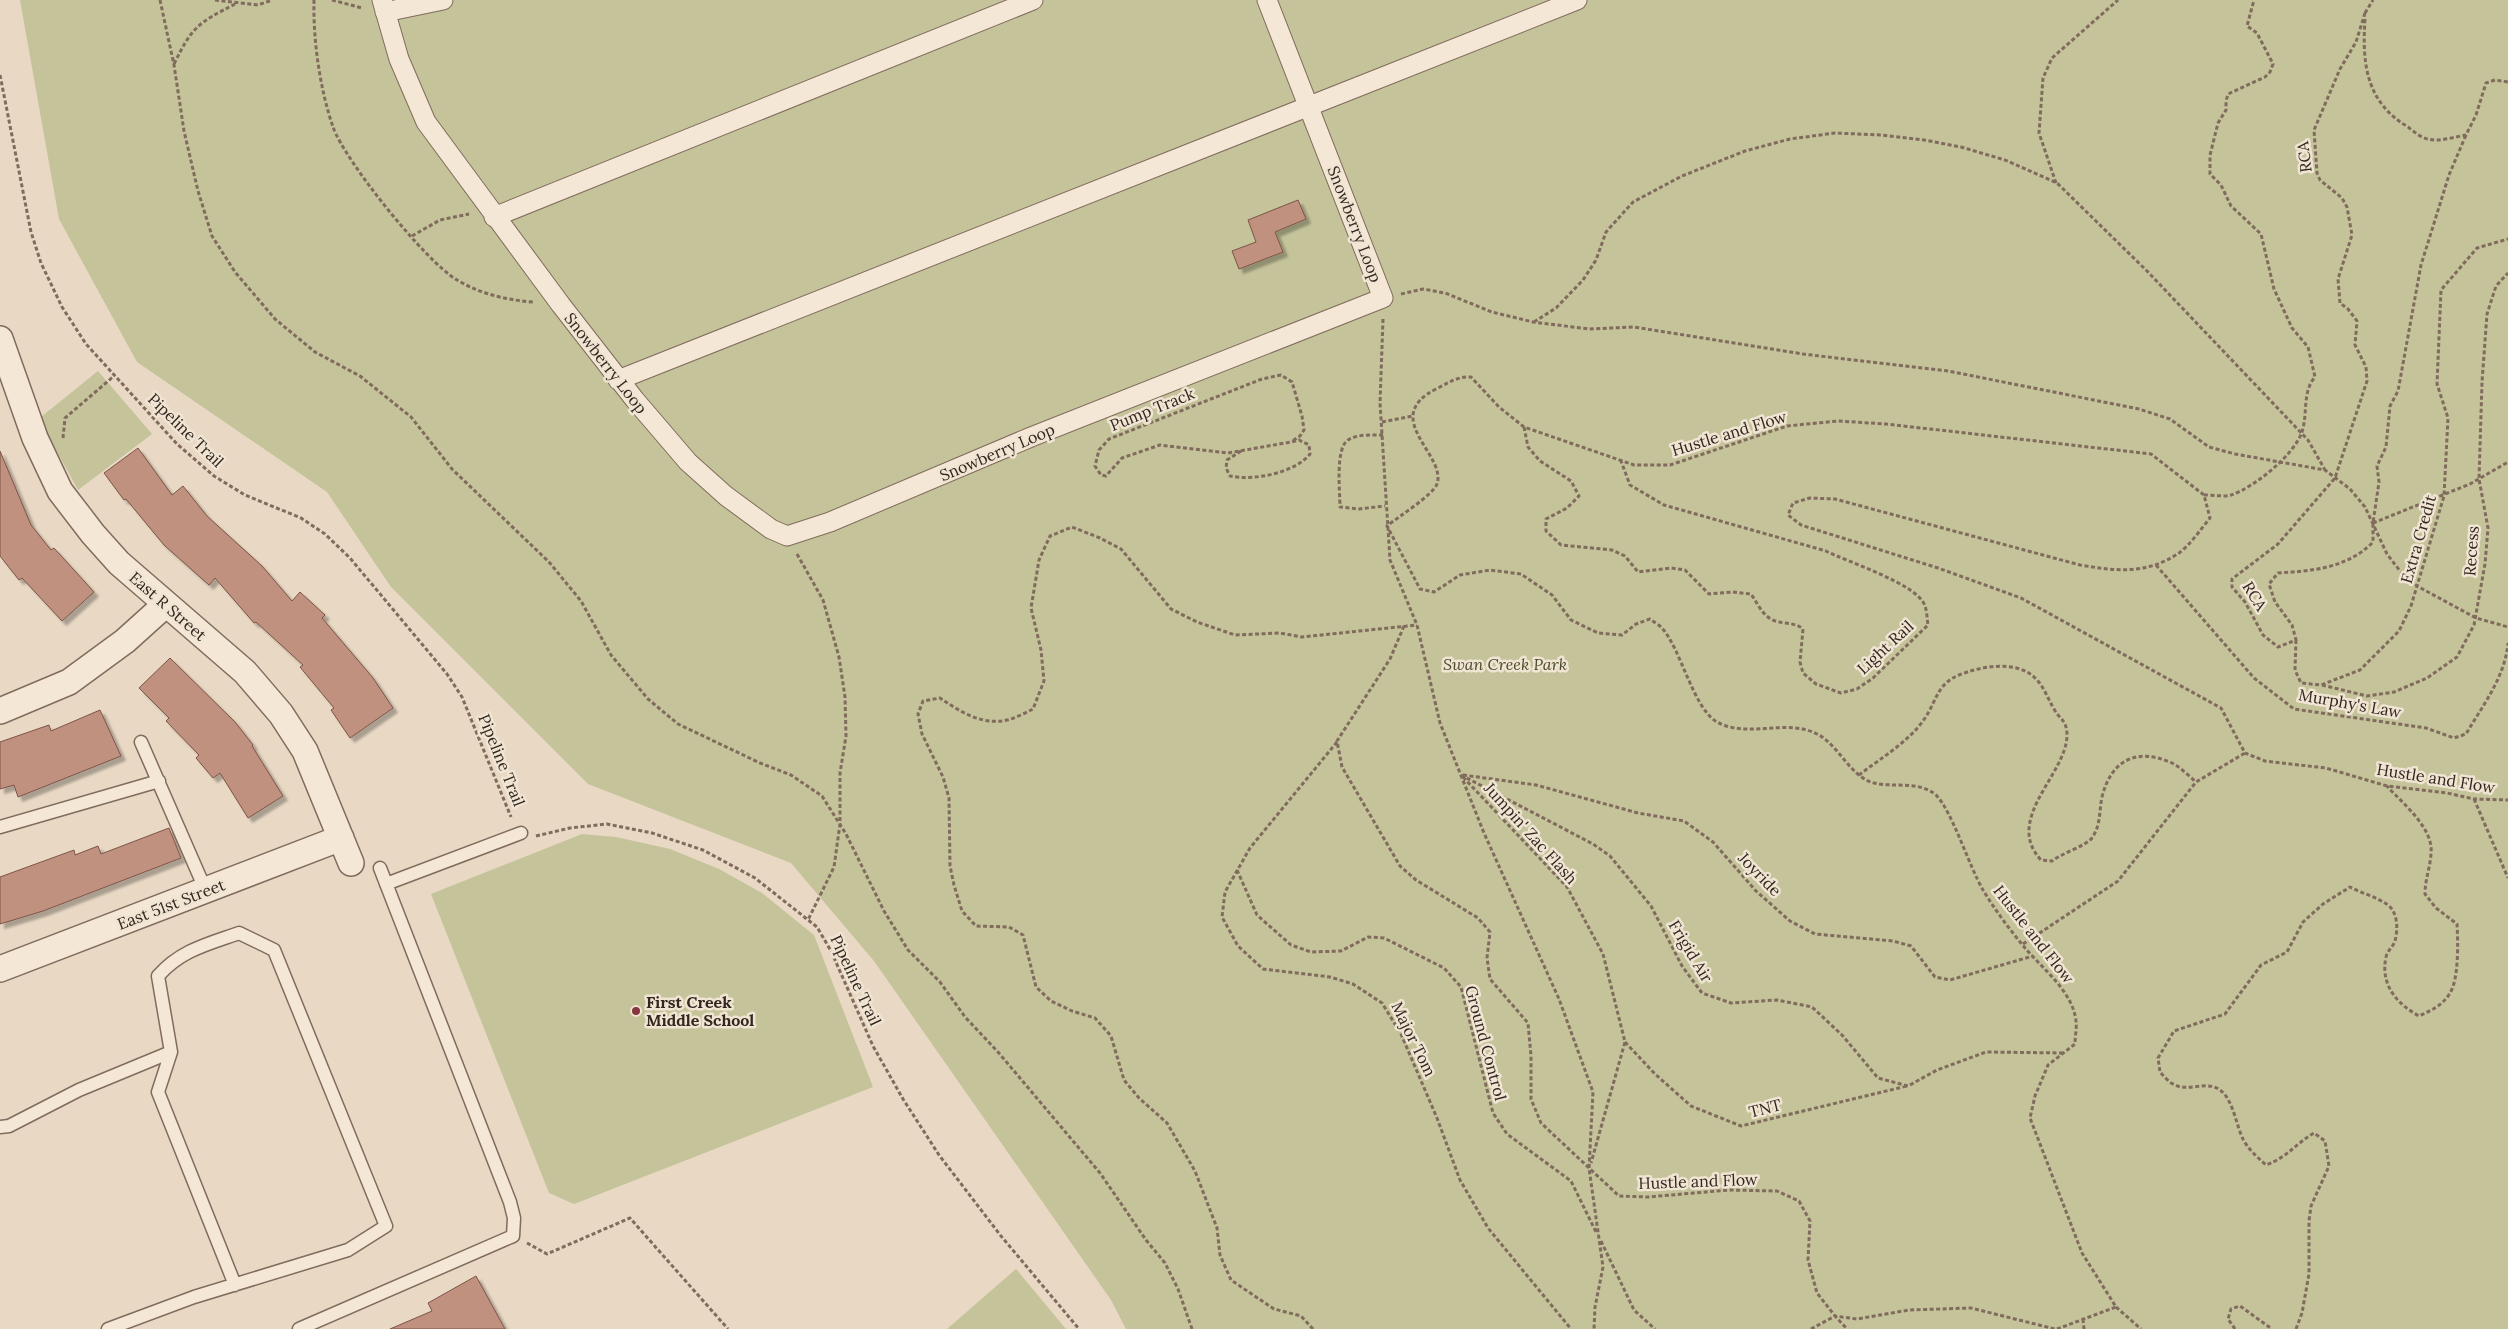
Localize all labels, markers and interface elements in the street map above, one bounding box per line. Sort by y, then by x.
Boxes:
street label: RCA [2292,139,2316,174]
street label: Snowberry Loop [1324,163,1386,285]
street label: Snowberry Loop [560,308,652,418]
street label: Pump Track [1107,383,1198,435]
street label: Pipeline Trail [144,389,228,471]
street label: Hustle and Flow [1669,406,1789,460]
street label: Snowberry Loop [936,419,1058,485]
street label: Extra Credit [2396,492,2440,586]
street label: Recess [2459,525,2483,577]
street label: East R Street [125,567,211,645]
street label: RCA [2238,578,2272,615]
street label: Light Rail [1853,616,1917,678]
park label: Swan Creek Park [1443,654,1567,674]
street label: Murphy's Law [2297,684,2403,722]
street label: Pipeline Trail [474,711,530,809]
street label: Hustle and Flow [2375,759,2497,797]
street label: Jumpin' Zac Flash [1479,777,1582,888]
street label: Joyride [1734,847,1786,900]
street label: East 51st Street [114,874,228,934]
street label: Hustle and Flow [1989,881,2079,987]
street label: Frigid Air [1665,916,1717,986]
street label: Pipeline Trail [826,931,886,1029]
street label: Ground Control [1461,983,1511,1103]
place label: First Creek Middle School [646,992,754,1030]
street label: Major Tom [1387,998,1441,1080]
marker: First Creek Middle School [630,1005,642,1017]
street label: TNT [1747,1094,1783,1122]
street label: Hustle and Flow [1638,1169,1758,1193]

